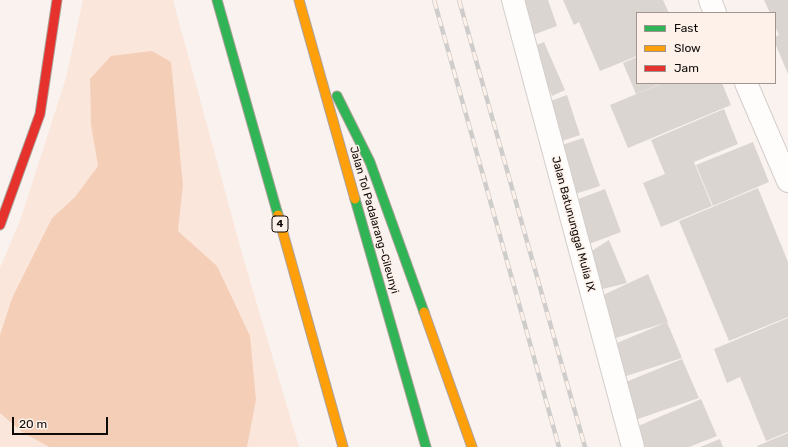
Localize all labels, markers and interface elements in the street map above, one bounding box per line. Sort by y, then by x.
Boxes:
legend [636,12,776,84]
text: Fast [674,21,698,35]
text: Slow [674,41,701,55]
text: Jam [674,61,699,75]
street label: Jalan Tol Padalarang–Cileunyi [347,145,401,295]
street label: Jalan Batununggal Mulia IX [549,155,597,293]
road number: 4 [272,216,288,232]
scale bar [14,409,110,435]
text: 20 m [19,417,47,431]

